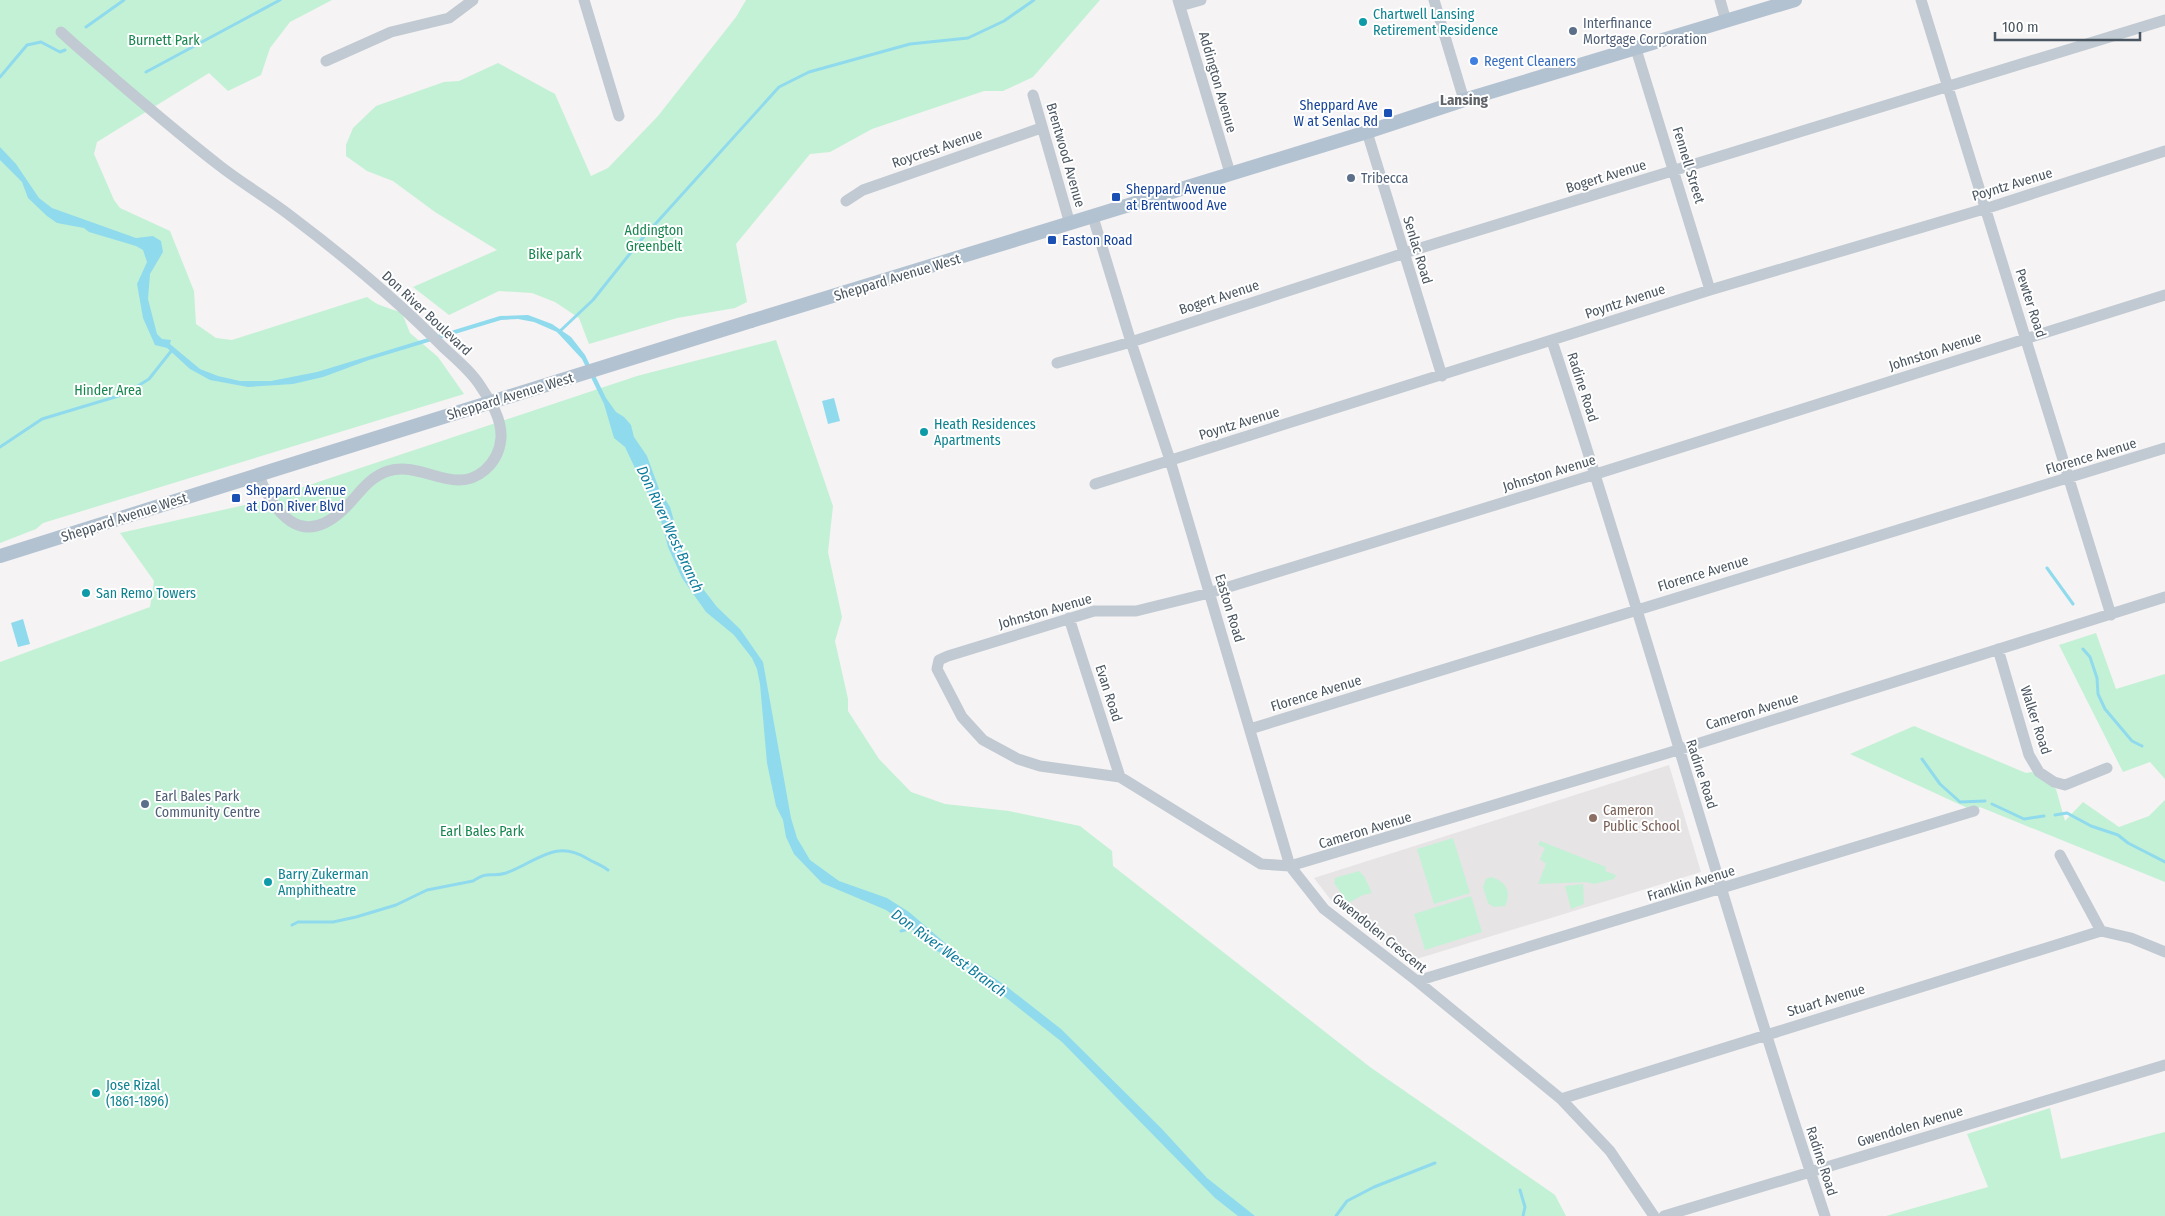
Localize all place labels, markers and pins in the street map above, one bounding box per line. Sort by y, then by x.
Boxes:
place label: Chartwell Lansing Retirement Residence [1373,6,1498,39]
place label: Interfinance Mortgage Corporation [1583,15,1707,48]
marker: Chartwell Lansing Retirement Residence [1357,16,1369,28]
marker: Interfinance Mortgage Corporation [1567,25,1579,37]
place label: Regent Cleaners [1484,53,1576,70]
marker: Regent Cleaners [1468,55,1480,67]
place label: Sheppard Ave W at Senlac Rd [1294,97,1378,130]
marker: Sheppard Ave W at Senlac Rd [1382,107,1394,119]
place label: Tribecca [1361,170,1408,187]
marker: Tribecca [1345,172,1357,184]
place label: Sheppard Avenue at Brentwood Ave [1126,181,1227,214]
marker: Sheppard Avenue at Brentwood Ave [1110,191,1122,203]
place label: Easton Road [1062,232,1133,249]
marker: Easton Road [1046,234,1058,246]
place label: Heath Residences Apartments [934,416,1036,449]
marker: Heath Residences Apartments [918,426,930,438]
place label: Sheppard Avenue at Don River Blvd [246,482,346,515]
marker: Sheppard Avenue at Don River Blvd [230,492,242,504]
place label: San Remo Towers [96,585,196,602]
marker: San Remo Towers [80,587,92,599]
place label: Earl Bales Park Community Centre [155,788,260,821]
marker: Earl Bales Park Community Centre [139,798,151,810]
place label: Cameron Public School [1603,802,1680,835]
marker: Cameron Public School [1587,812,1599,824]
place label: Barry Zukerman Amphitheatre [278,866,369,899]
marker: Barry Zukerman Amphitheatre [262,876,274,888]
place label: Jose Rizal (1861-1896) [106,1077,168,1110]
marker: Jose Rizal (1861-1896) [90,1087,102,1099]

